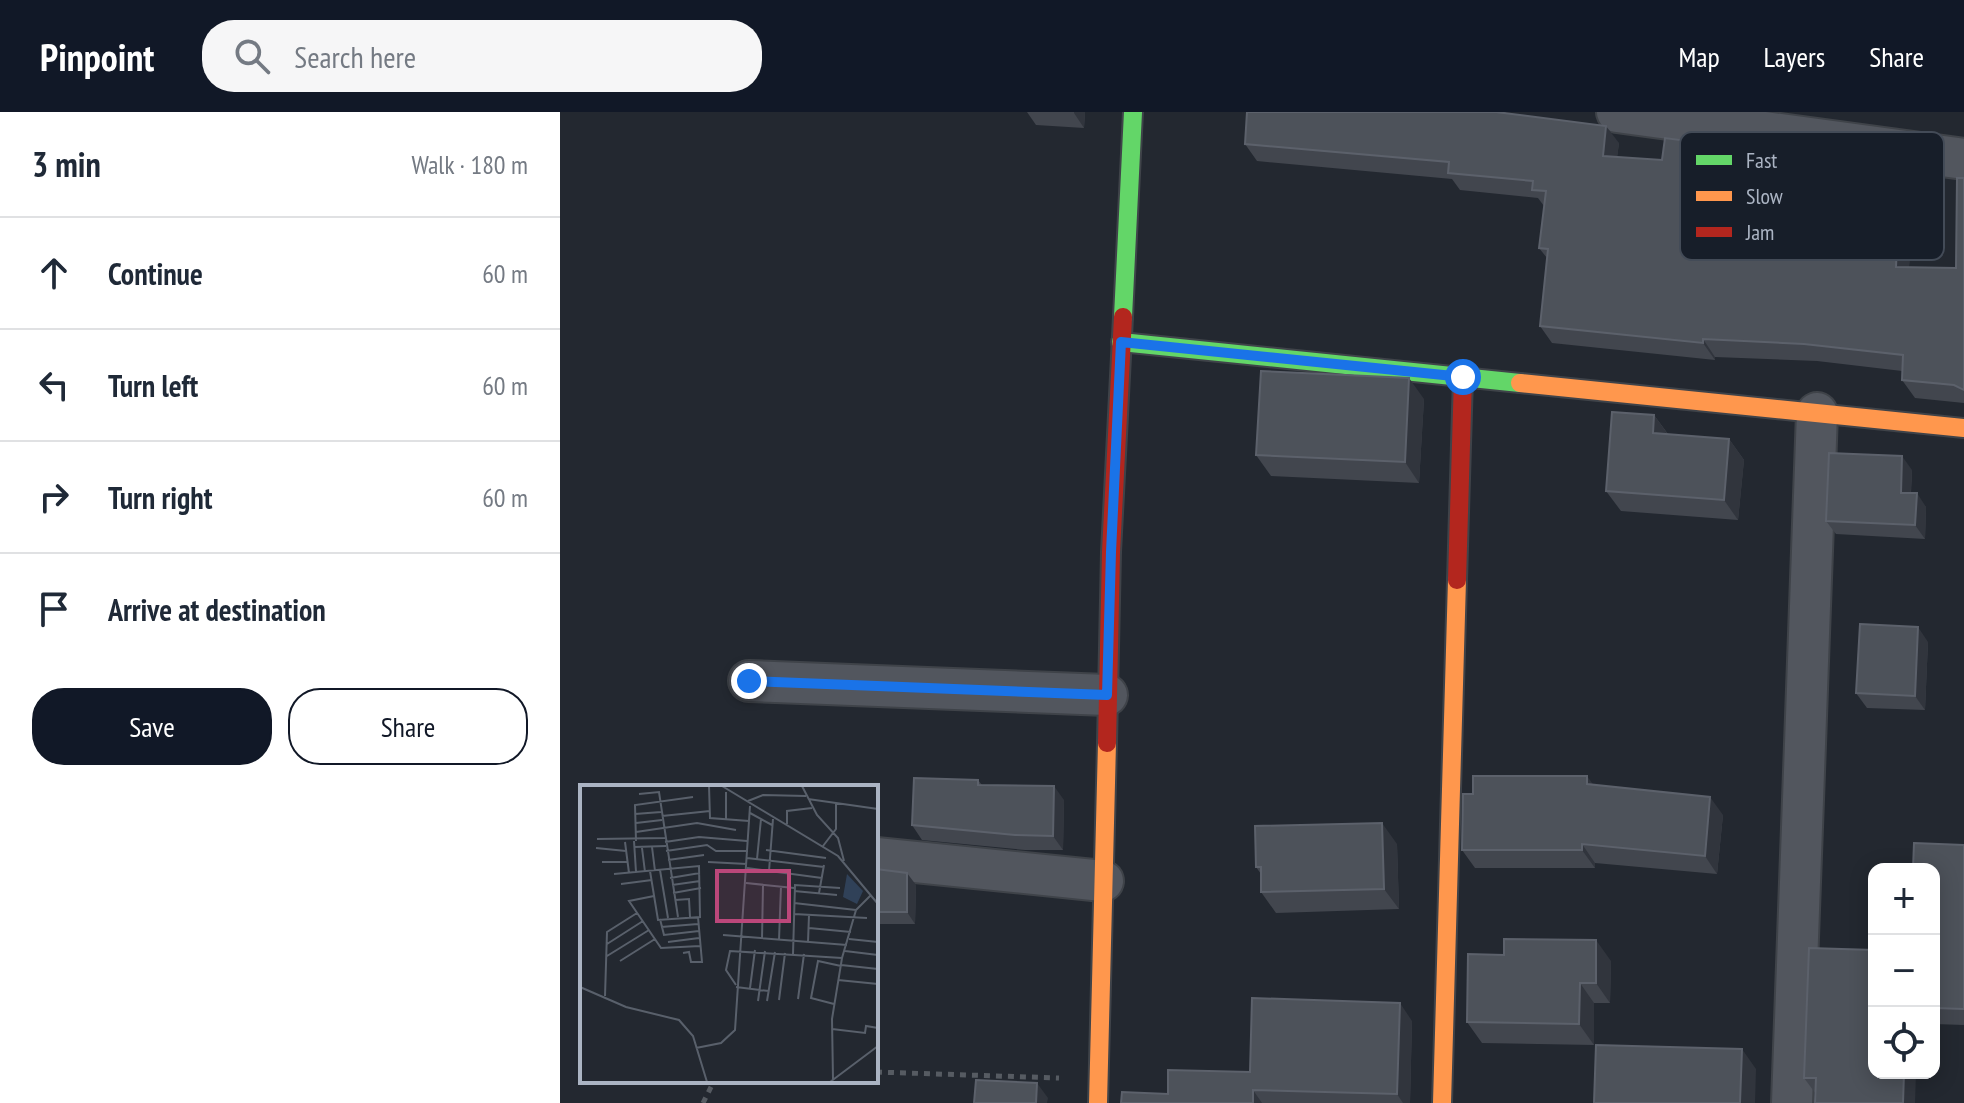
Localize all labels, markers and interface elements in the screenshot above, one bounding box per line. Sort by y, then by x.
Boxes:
search box [202,20,762,92]
text: Pinpoint [40,32,154,81]
icon: search [230,34,274,78]
text: Search here [294,37,416,76]
text: Map [1678,38,1720,75]
text: Layers [1764,38,1825,75]
text: Share [1869,38,1924,75]
legend [1680,132,1944,260]
text: 3 min [32,142,101,186]
text: Fast [1746,146,1777,174]
text: Walk · 180 m [411,148,528,181]
text: Slow [1746,182,1783,210]
text: Jam [1745,218,1774,246]
icon: ahead [32,251,76,295]
text: Continue [108,254,203,293]
text: 60 m [482,257,528,290]
route start [1445,359,1481,395]
icon: left [32,363,76,407]
text: Turn left [108,366,198,405]
text: 60 m [482,369,528,402]
icon: right [32,475,76,519]
text: Turn right [108,478,212,517]
text: 60 m [482,481,528,514]
icon: arrive [32,587,76,631]
text: Arrive at destination [108,590,326,629]
route end [731,663,767,699]
button: Save [32,688,272,765]
button: Share [288,688,528,765]
inset map [580,785,878,1083]
map controls [1868,863,1940,1079]
button: + [1868,863,1940,935]
button: − [1868,935,1940,1007]
button: locate [1868,1007,1940,1079]

